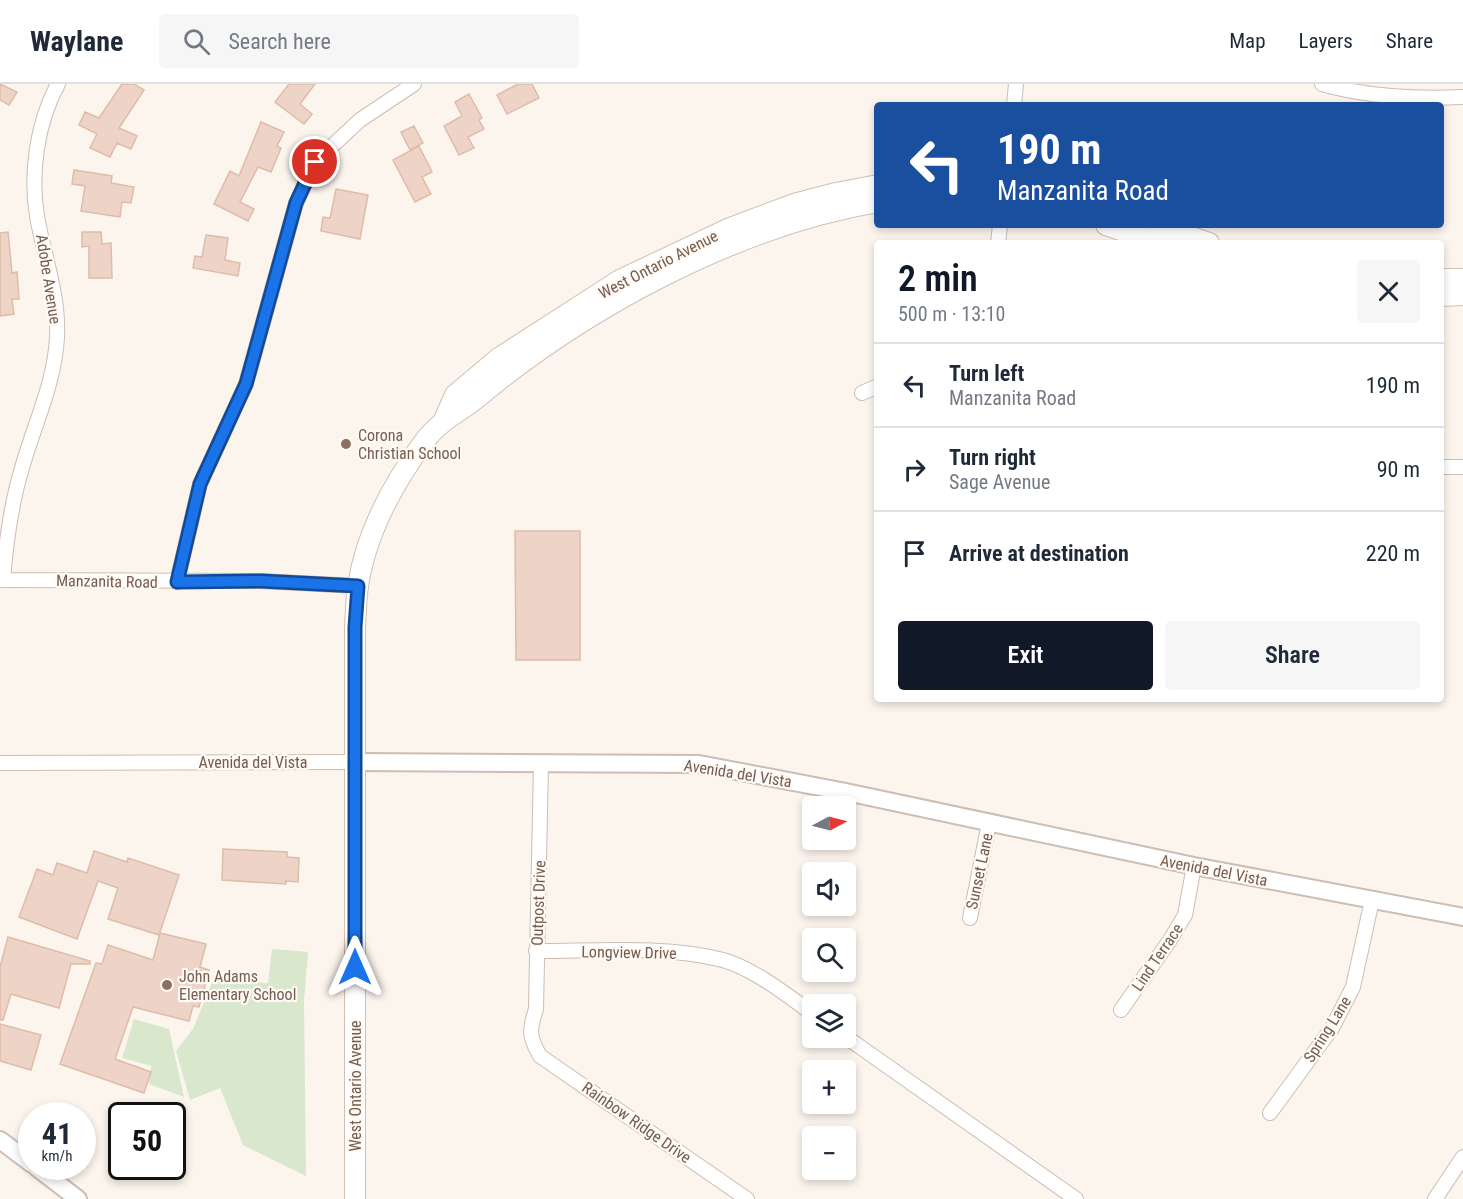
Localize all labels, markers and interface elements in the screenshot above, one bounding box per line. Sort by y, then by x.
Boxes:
search box [159,14,579,68]
text: Waylane [30,25,123,58]
icon: search [180,25,213,58]
text: Search here [228,29,331,54]
text: Map [1229,29,1266,53]
text: Layers [1299,29,1353,53]
text: Share [1386,29,1433,53]
text: 190 m [997,125,1102,174]
icon: left [898,126,976,204]
pin [289,136,340,187]
icon: arrive [298,145,331,178]
text: Manzanita Road [997,175,1169,207]
street label: West Ontario Avenue [595,226,721,303]
street label: Adobe Avenue [32,233,65,325]
text: 2 min [898,258,978,300]
button: close [1357,260,1420,323]
text: 500 m · 13:10 [898,302,1005,326]
text: Turn left [949,361,1024,386]
icon: left [898,369,931,402]
text: 190 m [1366,373,1420,398]
text: Manzanita Road [949,386,1076,410]
place label: Corona Christian School [358,426,461,463]
marker: Corona Christian School [339,437,353,451]
text: Turn right [949,445,1036,470]
icon: right [898,453,931,486]
text: 90 m [1377,457,1420,482]
text: Sage Avenue [949,470,1050,494]
icon: arrive [898,537,931,570]
text: Arrive at destination [949,541,1129,566]
text: 220 m [1366,541,1420,566]
street label: Manzanita Road [56,571,158,592]
button: Exit [898,621,1153,690]
button: Share [1165,621,1420,690]
street label: Avenida del Vista [199,753,307,772]
street label: Avenida del Vista [683,756,793,791]
north arrow [802,796,856,850]
map controls [802,796,856,1180]
street label: Sunset Lane [962,831,997,911]
street label: Avenida del Vista [1159,851,1269,890]
street label: Outpost Drive [528,860,549,946]
button: sound [802,862,856,916]
street label: Lind Terrace [1128,920,1187,995]
button: search [802,928,856,982]
position arrow [323,935,387,999]
street label: Longview Drive [581,942,677,963]
place label: John Adams Elementary School [179,967,296,1004]
marker: John Adams Elementary School [160,978,174,992]
street label: Spring Lane [1300,993,1355,1066]
button: layers [802,994,856,1048]
street label: West Ontario Avenue [346,1020,365,1152]
button: + [802,1060,856,1114]
street label: Rainbow Ridge Drive [579,1078,695,1167]
speed limit sign: 50 [108,1102,186,1180]
text: 41 [42,1116,72,1151]
button: − [802,1126,856,1180]
text: km/h [42,1147,72,1165]

